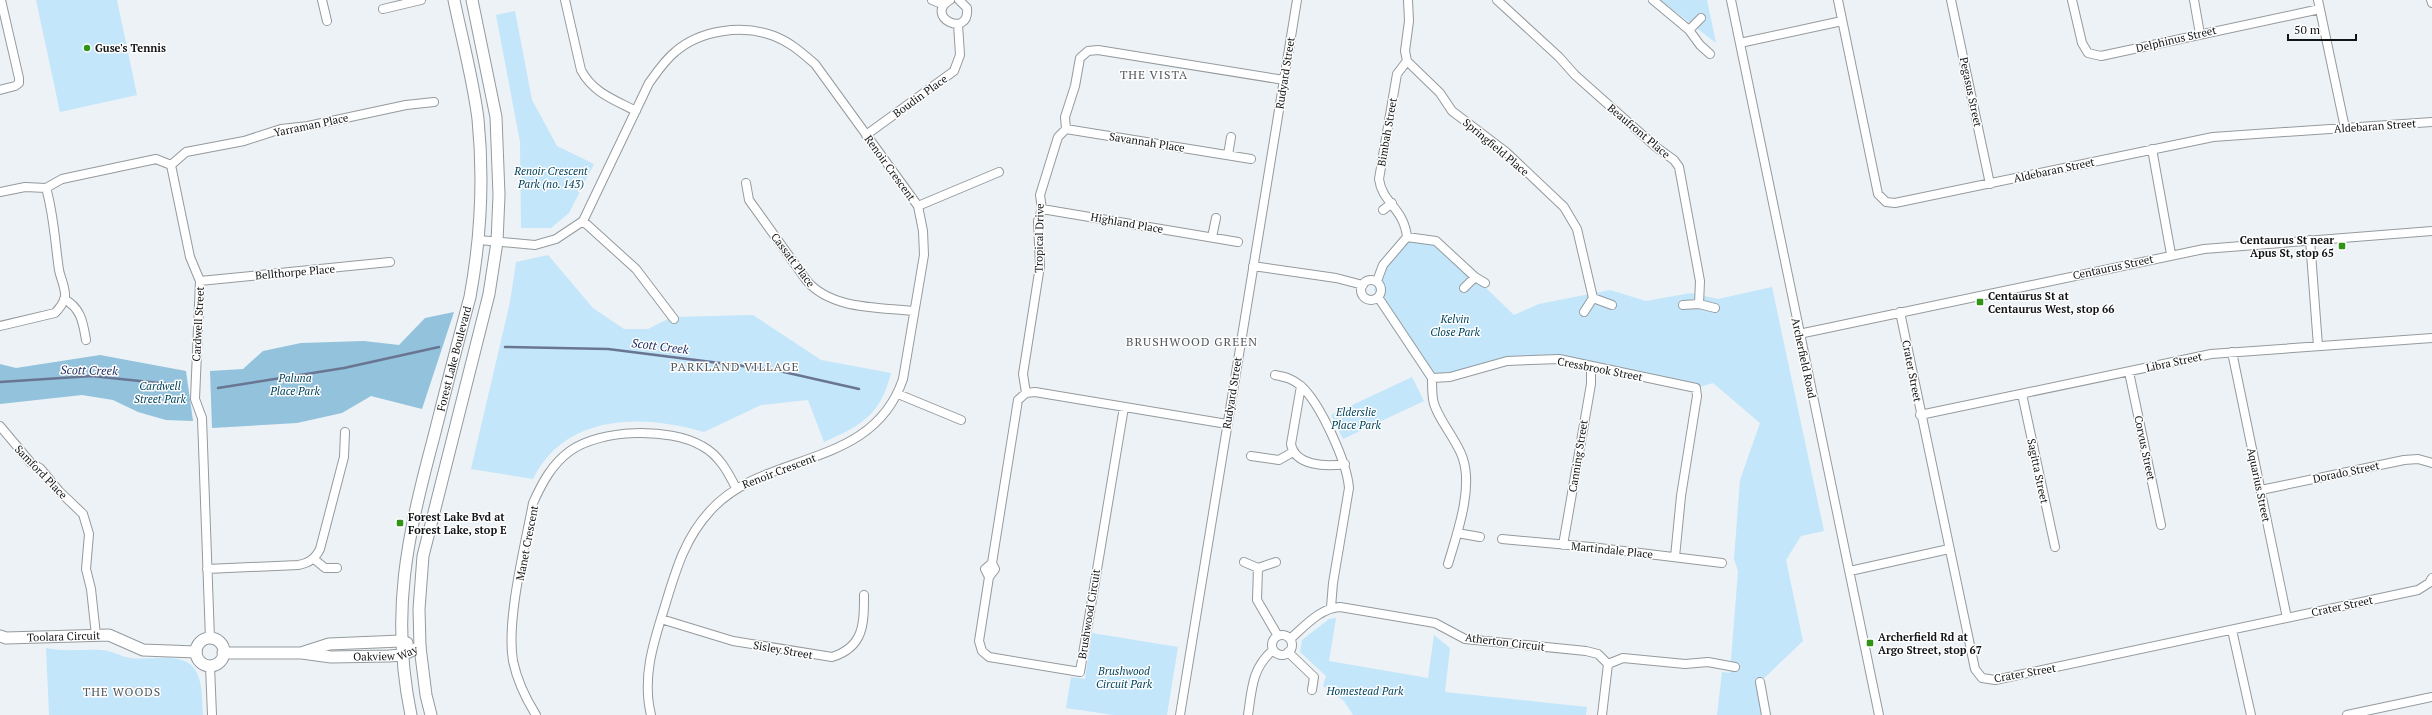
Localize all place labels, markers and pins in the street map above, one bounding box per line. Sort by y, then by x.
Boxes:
place label: Guse's Tennis [95,41,166,55]
marker: Guse's Tennis [82,43,92,53]
place label: Centaurus St near Apus St, stop 65 [2240,233,2334,260]
marker: Centaurus St near Apus St, stop 65 [2337,241,2347,251]
place label: Centaurus St at Centaurus West, stop 66 [1988,289,2115,316]
marker: Centaurus St at Centaurus West, stop 66 [1975,297,1985,307]
place label: Forest Lake Bvd at Forest Lake, stop E [408,510,507,537]
marker: Forest Lake Bvd at Forest Lake, stop E [395,518,405,528]
place label: Archerfield Rd at Argo Street, stop 67 [1878,630,1982,657]
marker: Archerfield Rd at Argo Street, stop 67 [1865,638,1875,648]

